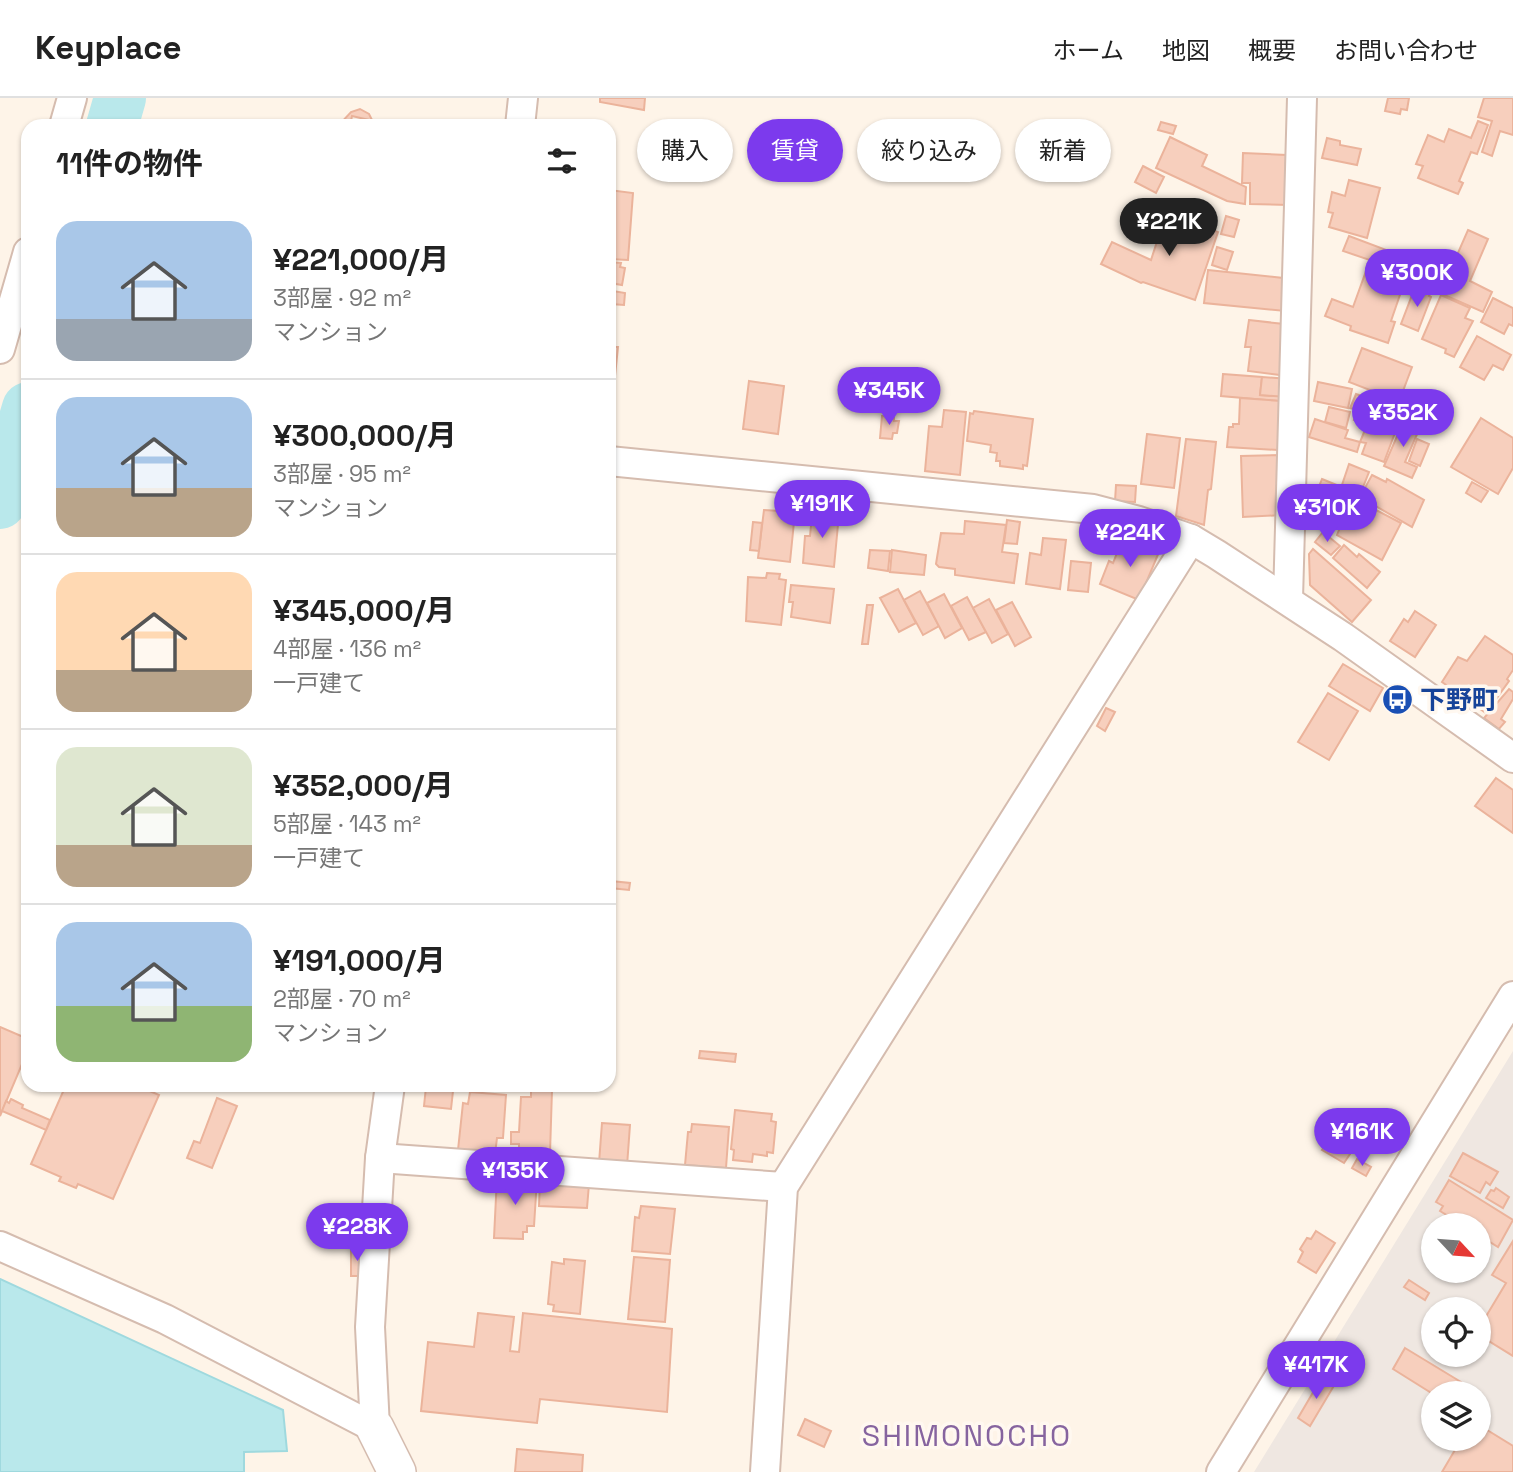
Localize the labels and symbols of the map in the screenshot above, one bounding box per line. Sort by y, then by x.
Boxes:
pin: ¥221K [1120,198,1218,258]
pin: ¥300K [1368,250,1466,309]
pin: ¥345K [840,368,938,427]
pin: ¥352K [1354,390,1452,449]
pin: ¥191K [773,480,871,540]
pin: ¥310K [1278,484,1376,544]
pin: ¥224K [1081,510,1179,569]
bus stop icon: 下野町 [1380,683,1414,717]
place label: 下野町 [1420,683,1498,717]
pin: ¥161K [1313,1108,1411,1168]
pin: ¥135K [466,1148,564,1207]
pin: ¥228K [308,1204,406,1263]
north arrow [1421,1213,1491,1283]
pin: ¥417K [1267,1342,1365,1401]
district label: SHIMONOCHO [862,1416,1072,1455]

